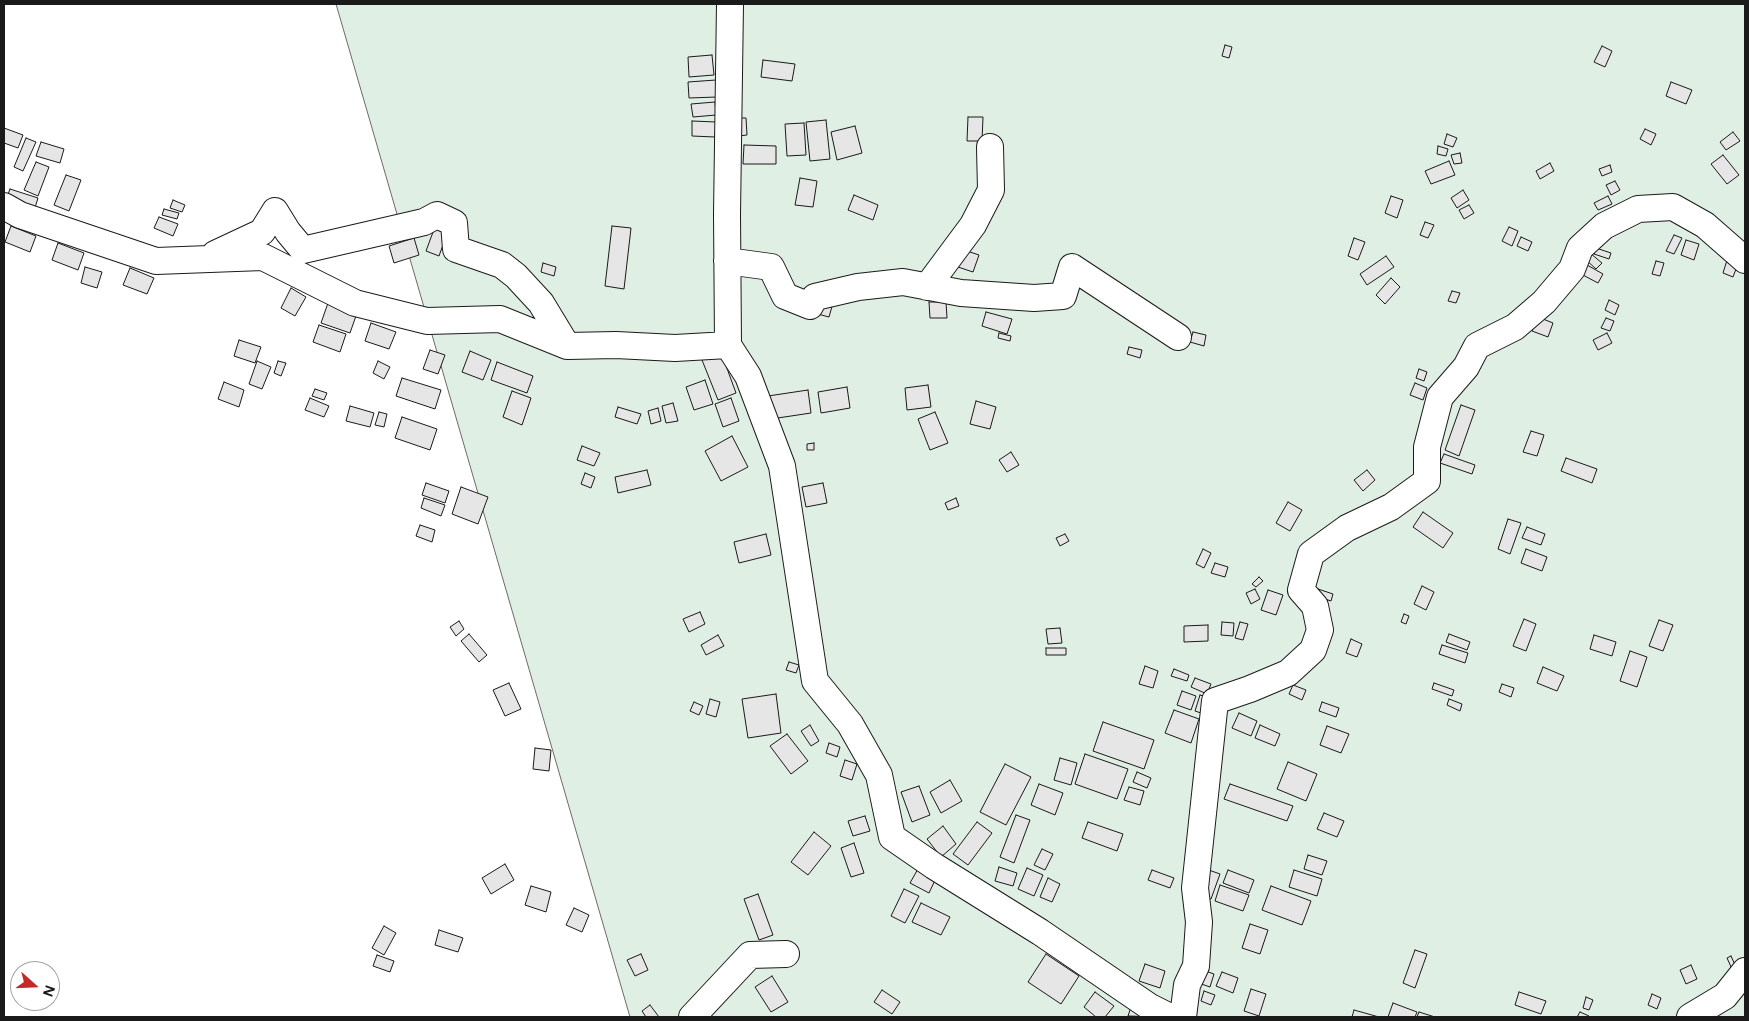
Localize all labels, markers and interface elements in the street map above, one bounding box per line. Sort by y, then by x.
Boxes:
north arrow [10,961,60,1011]
text: N [39,983,58,999]

